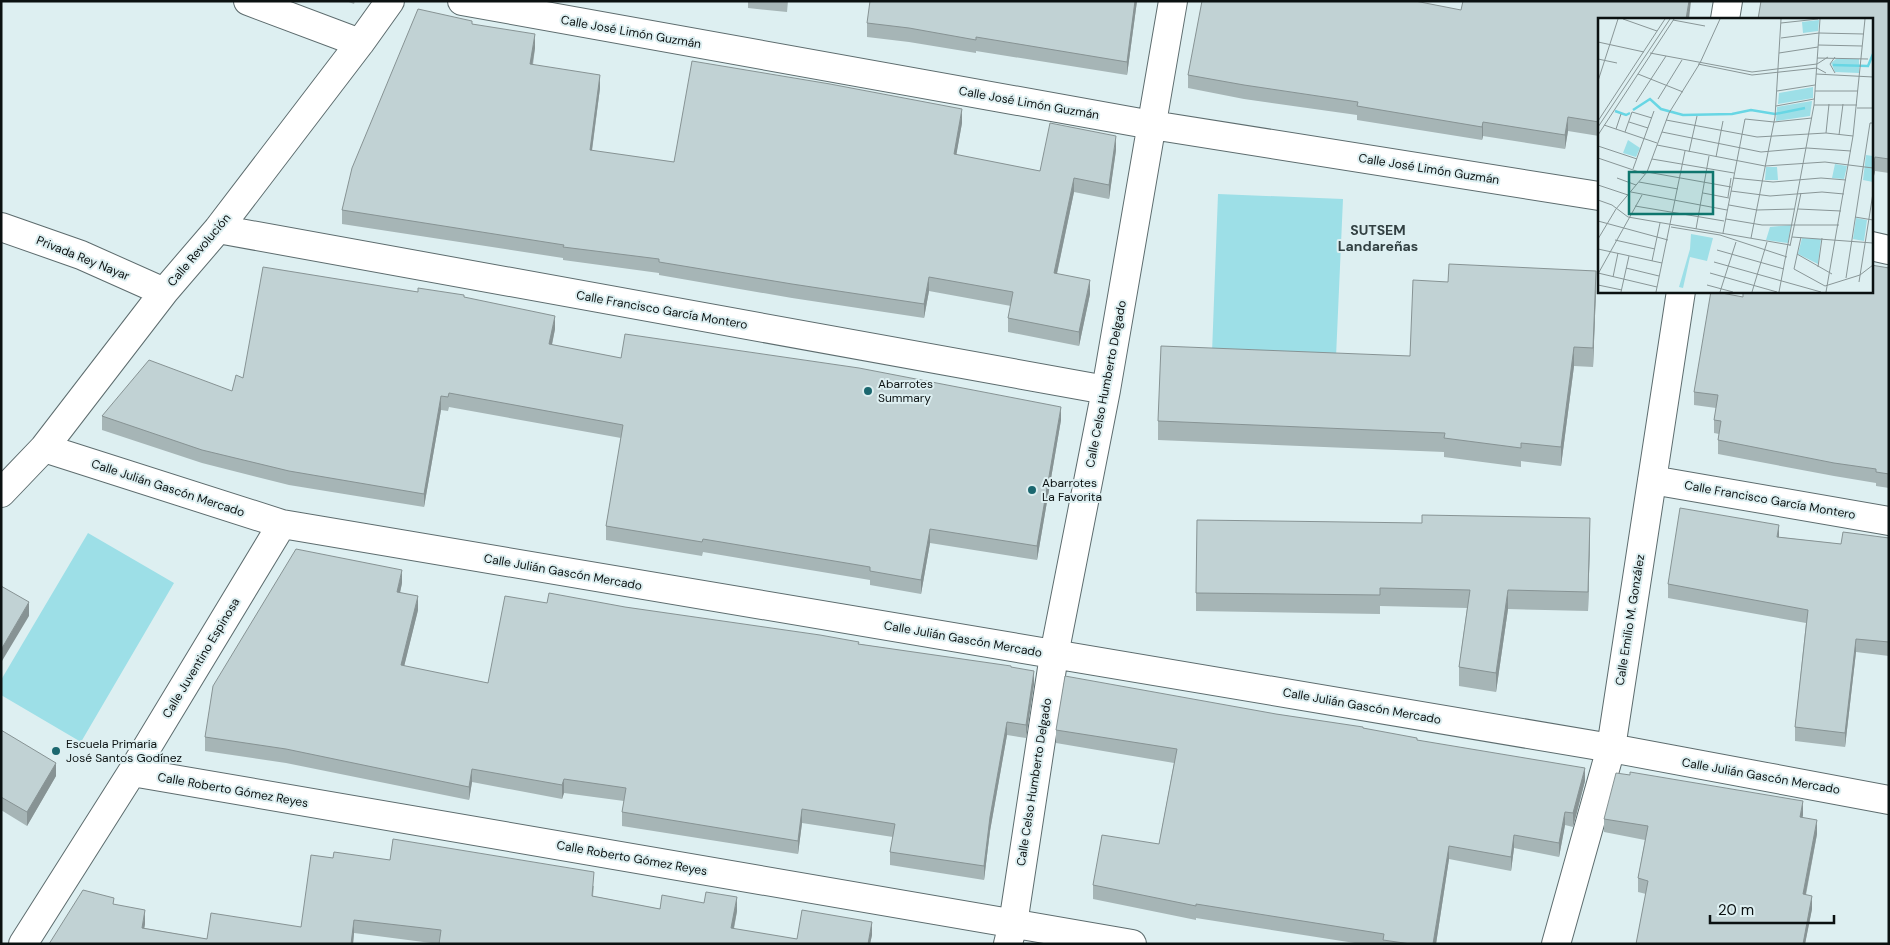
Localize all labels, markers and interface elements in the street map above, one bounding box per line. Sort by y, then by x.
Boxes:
street label: Calle José Limón Guzmán [560,12,703,52]
inset map [1598,18,1872,292]
street label: Calle José Limón Guzmán [958,83,1101,123]
street label: Calle José Limón Guzmán [1357,150,1501,188]
street label: Calle Revolución [164,210,234,290]
district label: SUTSEM Landareñas [1338,221,1418,255]
street label: Privada Rey Nayar [34,232,132,284]
street label: Calle Francisco García Montero [575,287,749,333]
street label: Calle Celso Humberto Delgado [1082,299,1130,469]
place label: Abarrotes Summary [878,376,933,406]
marker: Abarrotes Summary [862,385,874,397]
street label: Calle Julián Gascón Mercado [89,456,247,520]
place label: Abarrotes La Favorita [1042,475,1102,505]
street label: Calle Francisco García Montero [1683,477,1857,523]
marker: Abarrotes La Favorita [1026,484,1038,496]
street label: Calle Julián Gascón Mercado [483,550,643,594]
street label: Calle Emilio M. González [1612,553,1648,687]
street label: Calle Juventino Espinosa [159,595,243,721]
street label: Calle Julián Gascón Mercado [883,617,1043,661]
street label: Calle Julián Gascón Mercado [1282,684,1442,728]
street label: Calle Celso Humberto Delgado [1013,697,1055,867]
place label: Escuela Primaria José Santos Godínez [66,736,182,766]
marker: Escuela Primaria José Santos Godínez [50,745,62,757]
street label: Calle Julián Gascón Mercado [1681,754,1841,798]
street label: Calle Roberto Gómez Reyes [156,769,310,811]
street label: Calle Roberto Gómez Reyes [555,837,709,879]
scale bar [1710,892,1834,924]
text: 20 m [1718,900,1754,920]

